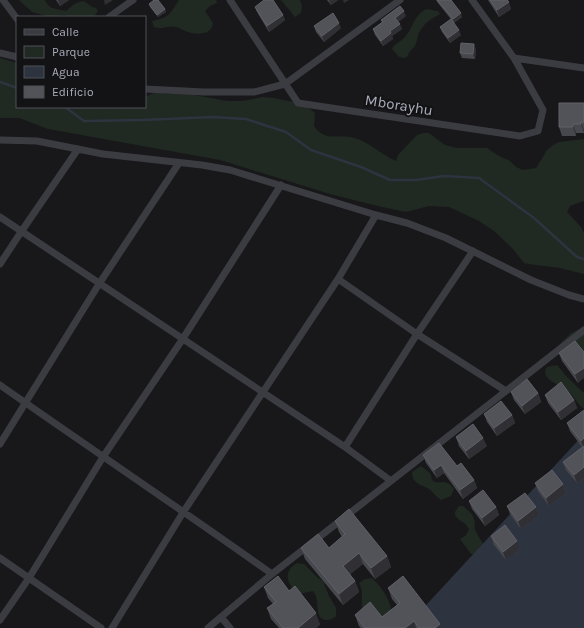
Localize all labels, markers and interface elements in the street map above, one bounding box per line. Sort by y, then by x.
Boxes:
legend [16,16,146,108]
text: Calle [52,25,79,39]
text: Parque [52,45,90,59]
text: Agua [52,65,80,79]
text: Edificio [52,85,93,99]
street label: Mborayhu [364,91,434,119]

